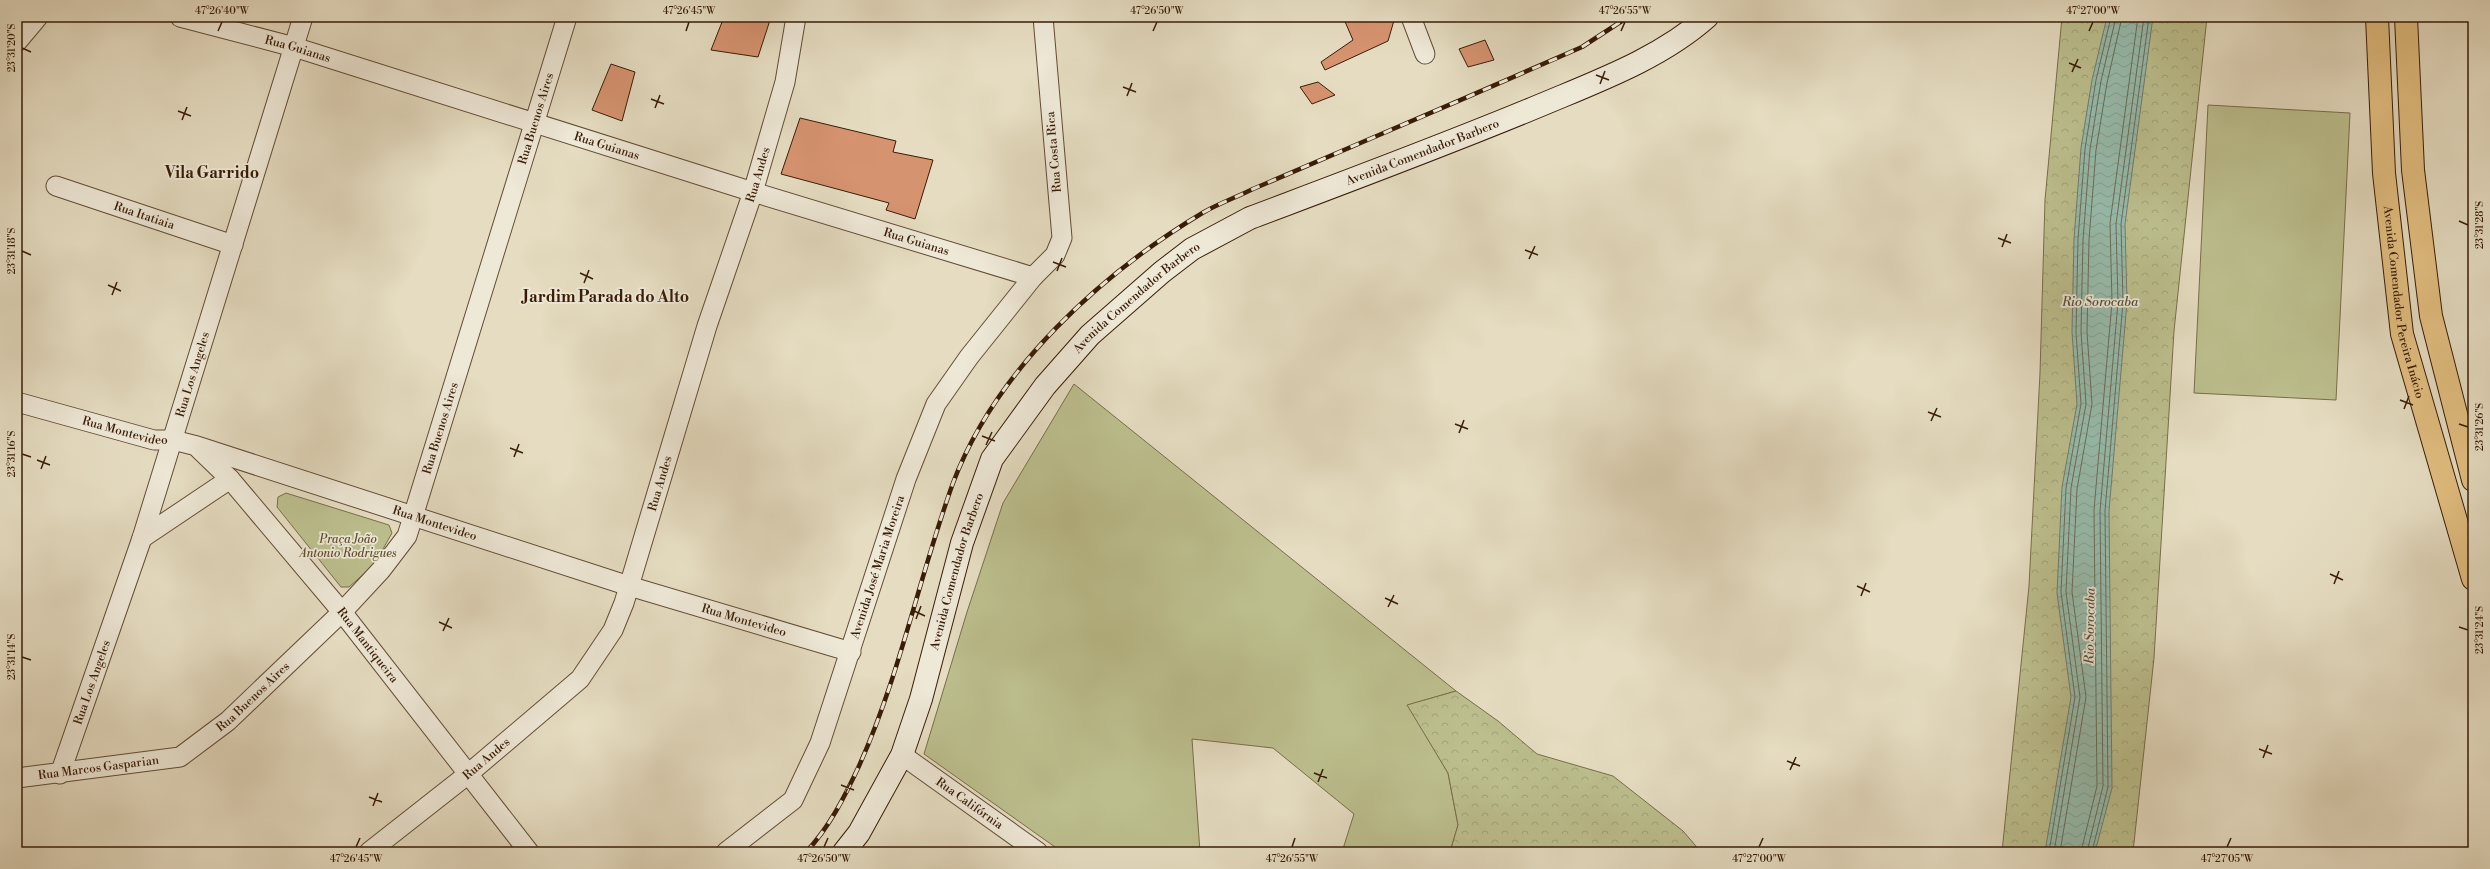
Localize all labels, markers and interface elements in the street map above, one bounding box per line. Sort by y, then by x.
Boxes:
text: 47°26'40"W [195,5,250,17]
text: 47°26'45"W [663,5,716,17]
text: 47°26'50"W [1130,5,1185,17]
text: 47°26'55"W [1599,5,1652,17]
text: 47°27'00"W [2066,5,2121,17]
text: 23°31'20"S [6,23,18,72]
street label: Rua Guianas [263,32,333,66]
street label: Rua Buenos Aires [514,71,557,166]
street label: Rua Costa Rica [1043,110,1065,193]
street label: Avenida Comendador Barbero [1343,115,1502,189]
street label: Rua Guianas [572,128,642,163]
street label: Rua Andes [742,145,773,204]
district label: Vila Garrido [164,163,259,183]
street label: Rua Itatiaia [112,198,177,233]
text: 23°31'28"S [2474,201,2486,249]
street label: Avenida Comendador Pereira Inácio [2380,204,2428,400]
street label: Rua Guianas [882,225,951,259]
text: 23°31'18"S [6,227,18,274]
street label: Avenida Comendador Barbero [1069,238,1203,357]
district label: Jardim Parada do Alto [521,287,689,307]
water label: Rio Sorocaba [2061,294,2139,310]
street label: Rua Los Angeles [172,330,213,419]
street label: Rua Buenos Aires [419,380,461,476]
text: 23°31'26"S [2474,403,2486,451]
street label: Rua Montevideo [81,413,168,448]
text: 23°31'16"S [6,431,18,477]
street label: Rua Andes [644,454,675,513]
street label: Avenida Comendador Barbero [926,490,987,653]
street label: Avenida José Maria Moreira [847,492,908,642]
street label: Rua Montevideo [391,502,479,544]
park label: Praça João Antonio Rodrigues [298,532,397,561]
water label: Rio Sorocaba [2081,587,2099,665]
street label: Rua Montevideo [700,600,789,640]
street label: Rua Mantiqueira [334,605,402,686]
text: 23°31'24"S [2474,606,2486,654]
text: 23°31'14"S [6,634,18,680]
street label: Rua Los Angeles [70,638,113,727]
street label: Rua Buenos Aires [213,659,293,735]
street label: Rua Andes [460,734,513,783]
street label: Rua Marcos Gasparian [37,752,160,783]
street label: Rua Califórnia [933,774,1007,833]
text: 47°26'45"W [330,853,383,865]
text: 47°26'50"W [797,853,852,865]
text: 47°26'55"W [1266,853,1319,865]
text: 47°27'00"W [1732,853,1787,865]
text: 47°27'05"W [2201,853,2254,865]

